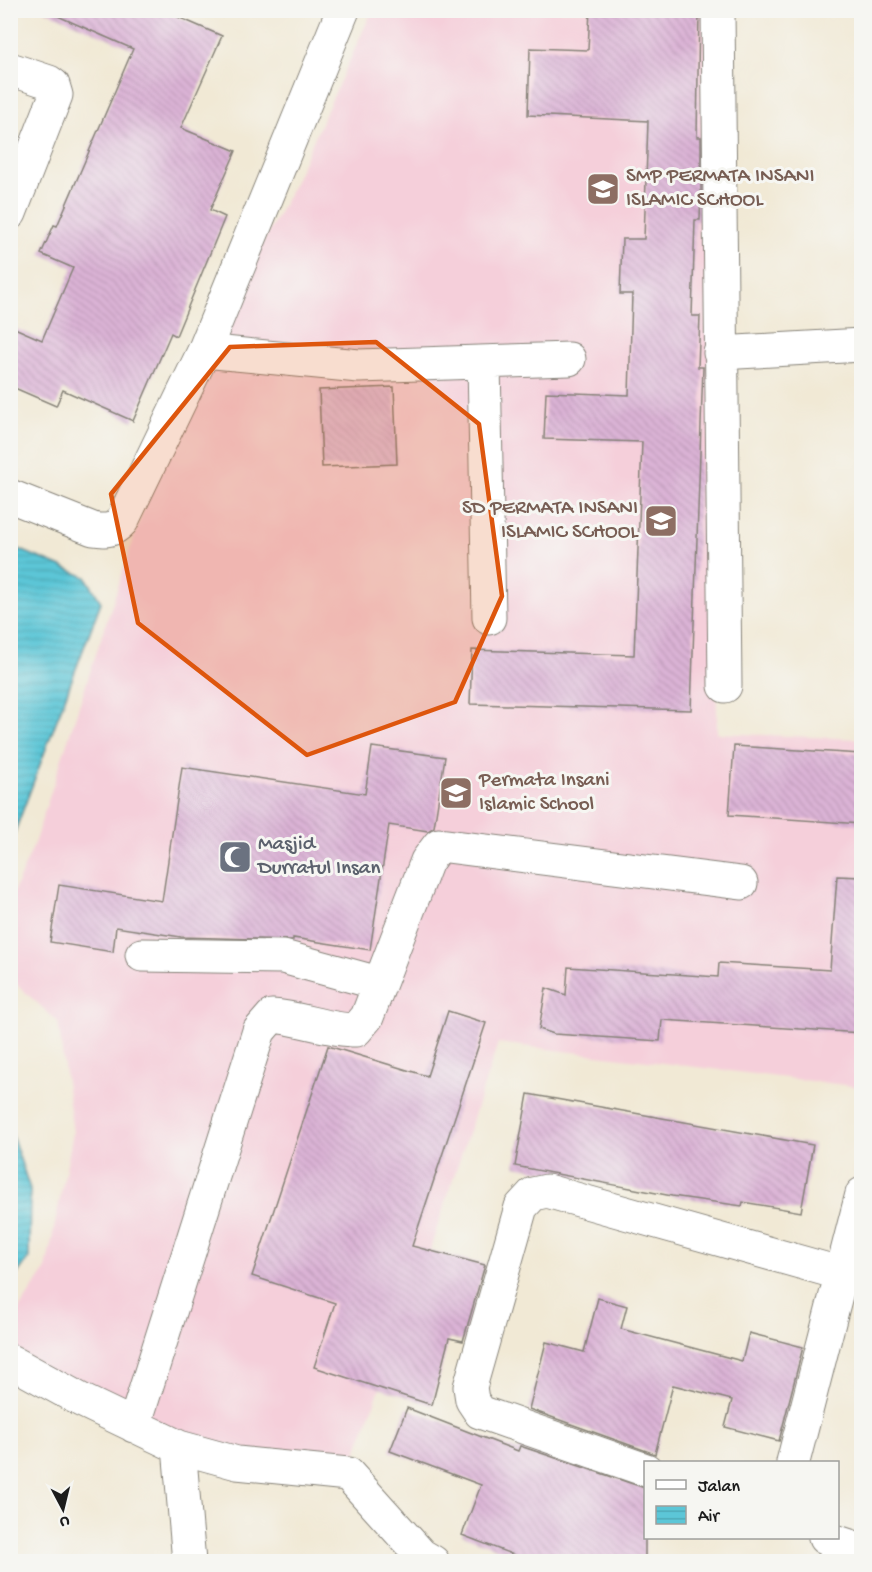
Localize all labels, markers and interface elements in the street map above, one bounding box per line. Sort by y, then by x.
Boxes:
place label: SMP PERMATA INSANI ISLAMIC SCHOOL [626,165,815,214]
school or university icon: SMP PERMATA INSANI ISLAMIC SCHOOL [585,171,621,207]
place label: SD PERMATA INSANI ISLAMIC SCHOOL [462,497,639,546]
school or university icon: SD PERMATA INSANI ISLAMIC SCHOOL [643,503,679,539]
place label: Permata Insani Islamic School [478,769,610,818]
school or university icon: Permata Insani Islamic School [438,775,474,811]
place label: Masjid Durratul Insan [256,833,381,882]
mosque icon: Masjid Durratul Insan [217,839,253,875]
legend [644,1461,839,1539]
text: Jalan [698,1477,740,1498]
north arrow [33,1479,93,1539]
text: Air [698,1507,721,1528]
text: U [58,1510,70,1530]

